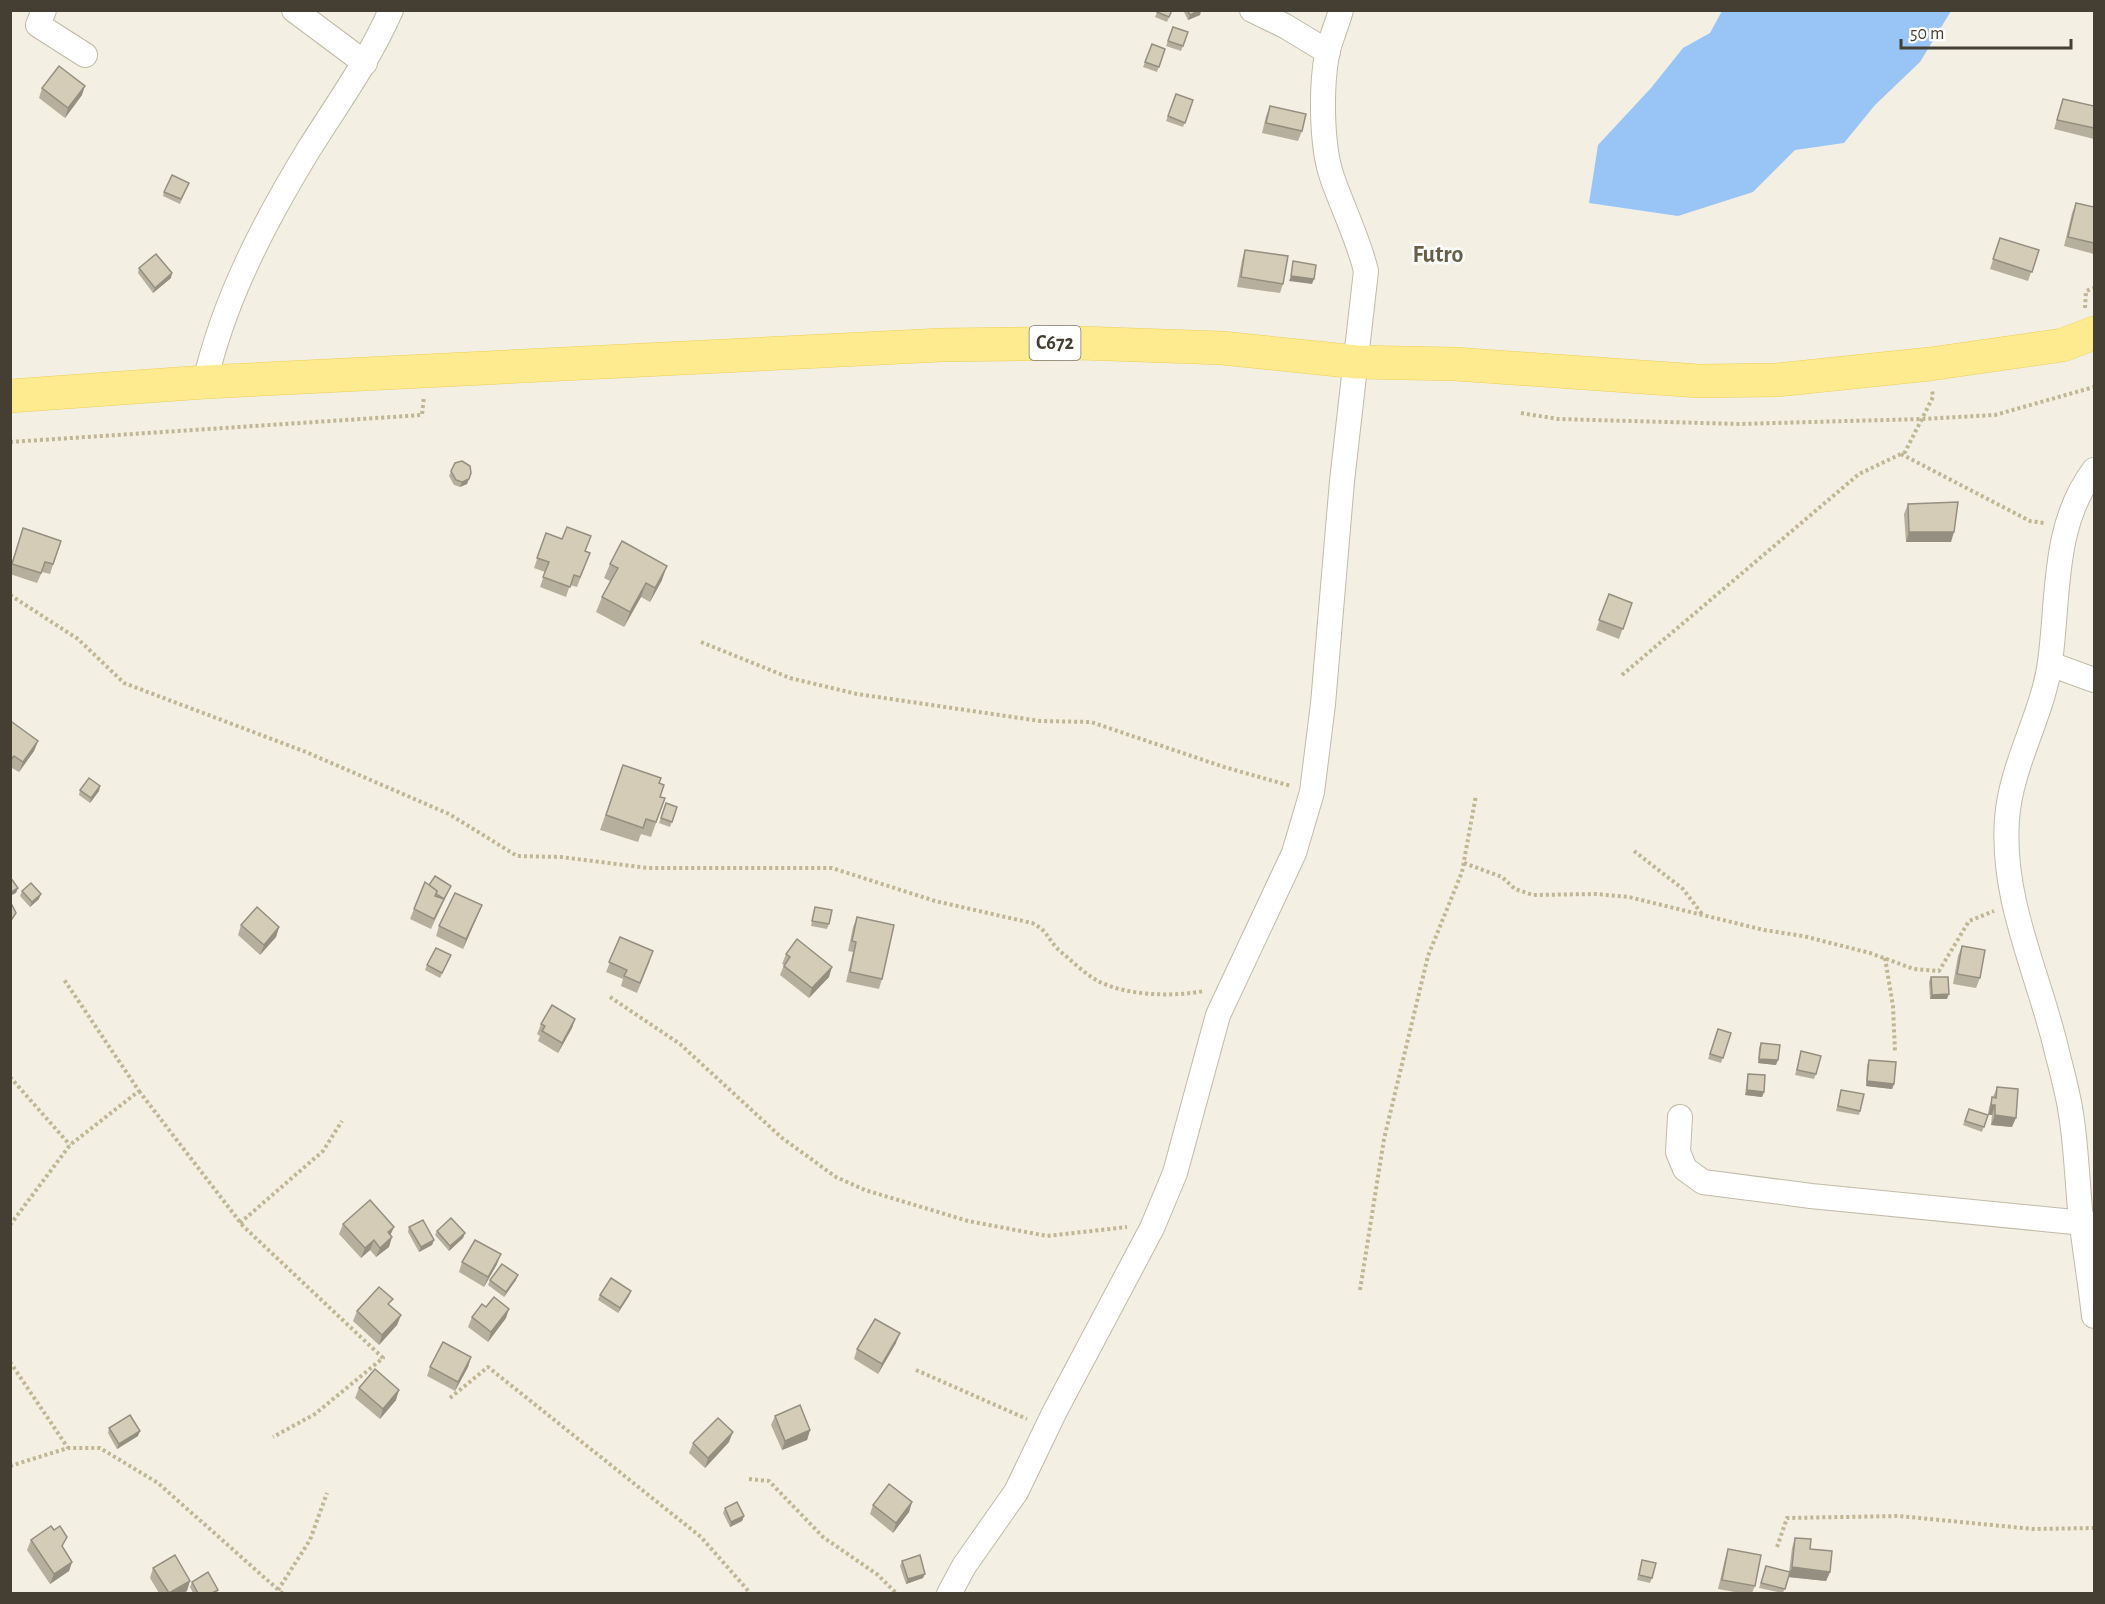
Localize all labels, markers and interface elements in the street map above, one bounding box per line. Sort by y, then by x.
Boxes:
scale bar [1901,12,2070,50]
text: 50 m [1910,25,1944,43]
district label: Futro [1413,243,1464,267]
road number: C672 [1030,326,1080,360]

